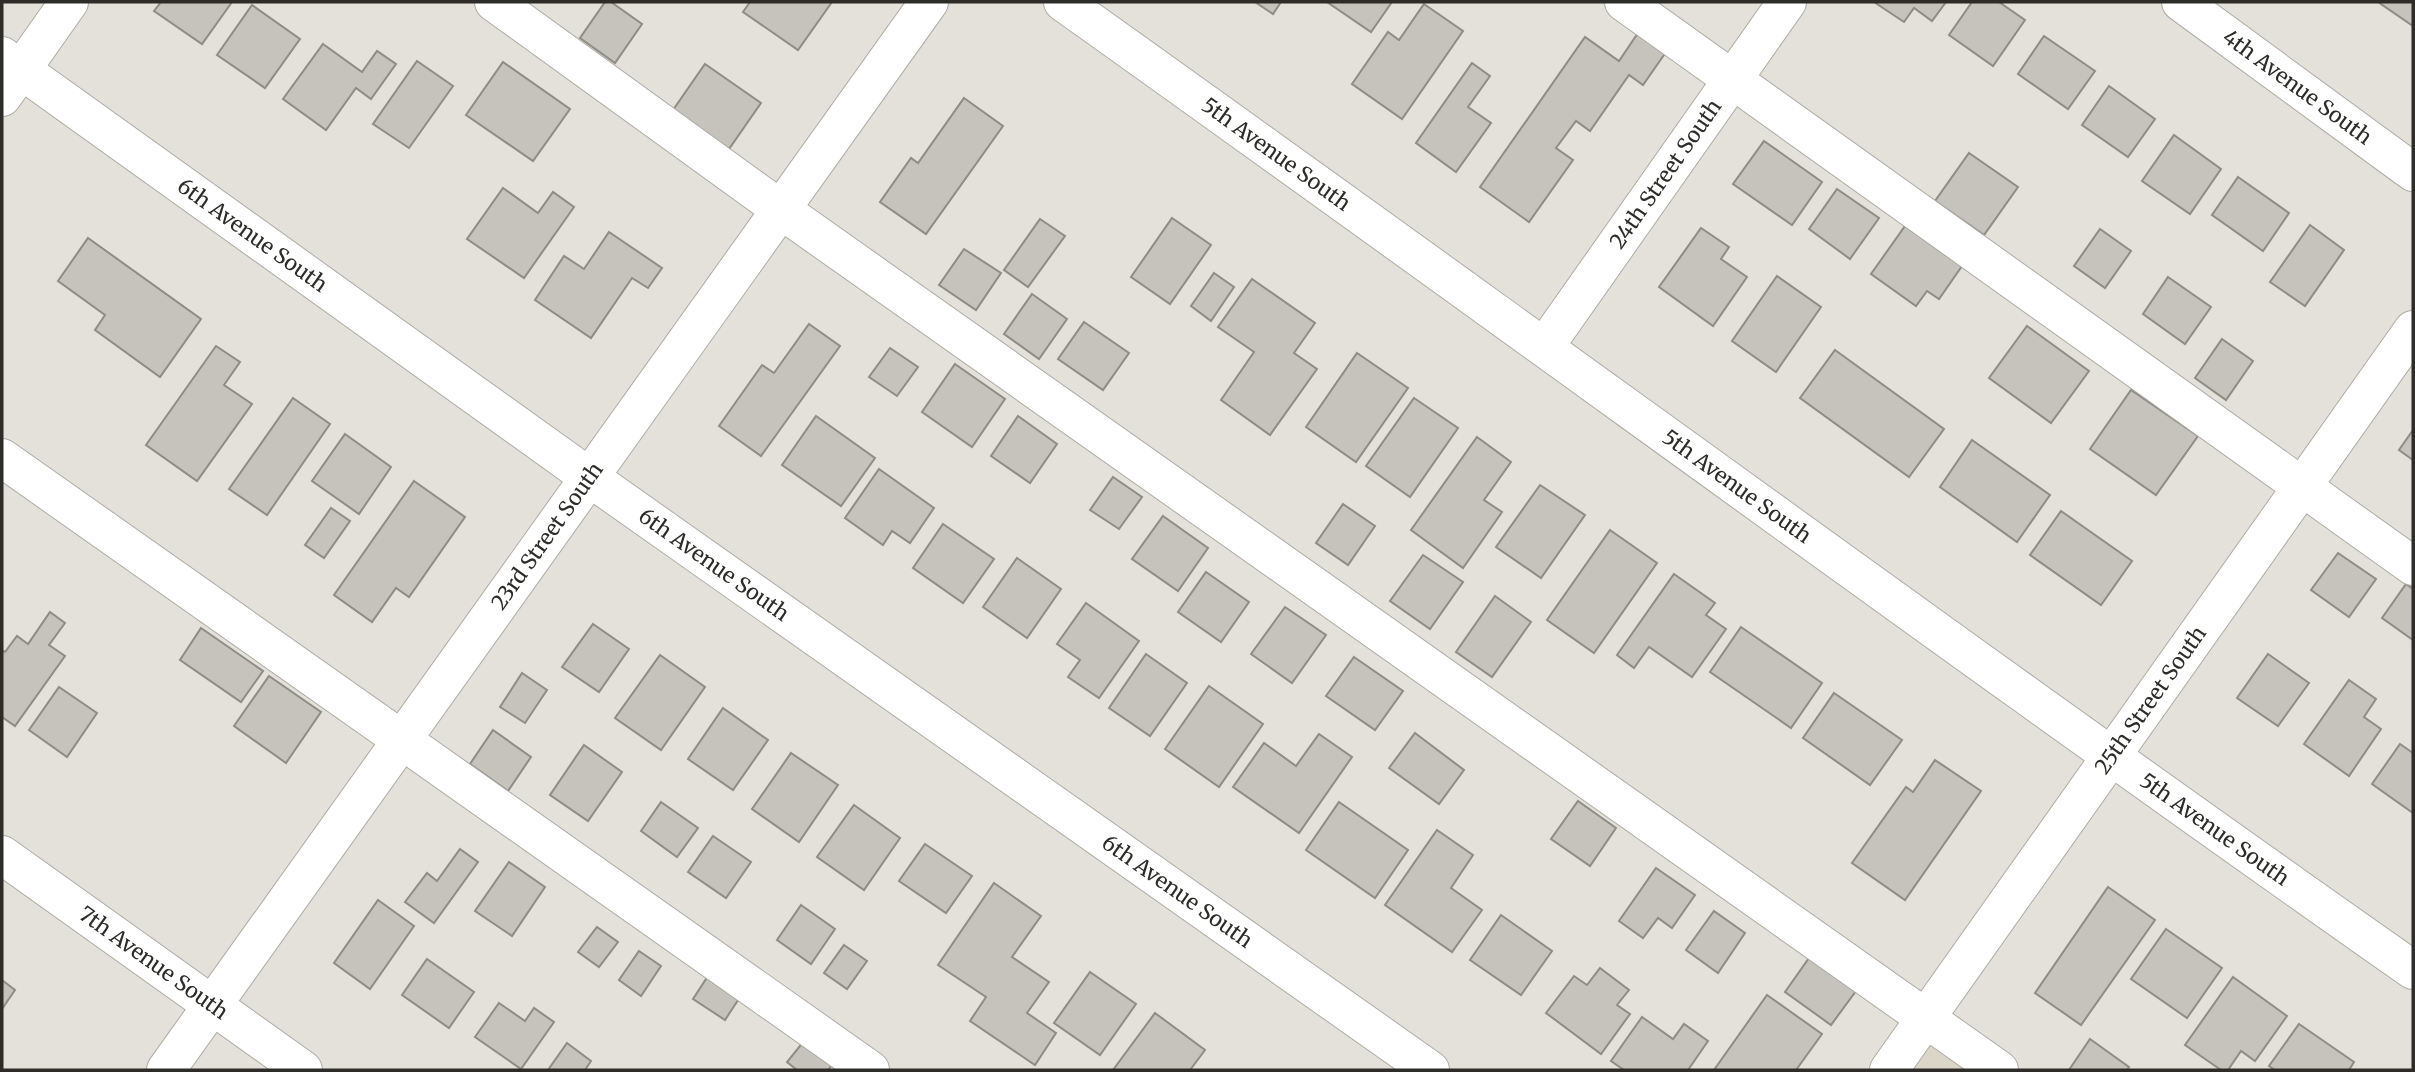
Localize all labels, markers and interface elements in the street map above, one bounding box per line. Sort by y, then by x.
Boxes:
street label: 4th Avenue South [2218,23,2377,150]
street label: 5th Avenue South [1197,91,1356,217]
street label: 24th Street South [1604,94,1727,254]
street label: 6th Avenue South [172,172,333,298]
street label: 5th Avenue South [1657,424,1817,549]
street label: 23rd Street South [485,457,609,615]
street label: 6th Avenue South [634,502,795,627]
street label: 25th Street South [2089,621,2212,779]
street label: 5th Avenue South [2135,767,2295,892]
street label: 6th Avenue South [1097,829,1258,954]
street label: 7th Avenue South [74,900,234,1025]

